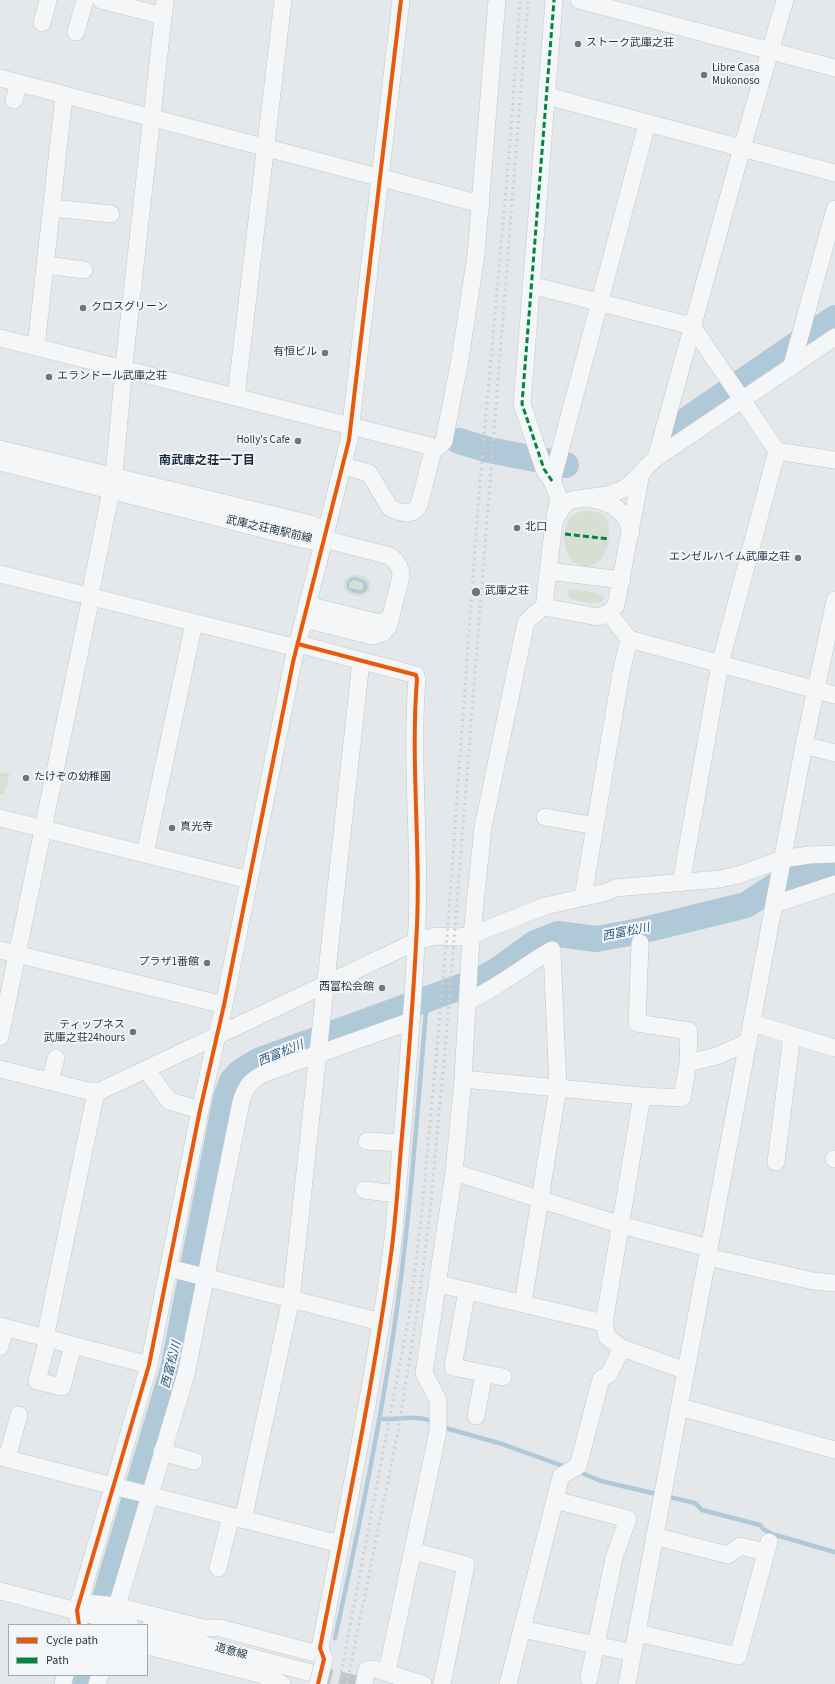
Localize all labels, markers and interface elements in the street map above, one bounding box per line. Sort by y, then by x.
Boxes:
place label: ストーク武庫之荘 [586,37,674,51]
marker: ストーク武庫之荘 [573,39,583,49]
place label: Libre Casa Mukonoso [712,62,760,88]
marker: Libre Casa Mukonoso [699,70,709,80]
place label: クロスグリーン [91,301,168,315]
marker: クロスグリーン [78,303,88,313]
place label: 有恒ビル [273,346,317,360]
marker: 有恒ビル [320,348,330,358]
place label: エランドール武庫之荘 [57,370,167,384]
marker: エランドール武庫之荘 [44,372,54,382]
place label: Holly's Cafe [236,434,290,448]
marker: Holly's Cafe [293,436,303,446]
district label: 南武庫之荘一丁目 [159,454,255,468]
street label: 武庫之荘南駅前線 [225,514,313,546]
place label: 北口 [525,521,547,535]
marker: 北口 [512,523,522,533]
place label: エンゼルハイム武庫之荘 [669,551,790,565]
marker: エンゼルハイム武庫之荘 [793,553,803,563]
place label: 武庫之荘 [485,585,529,599]
marker: 武庫之荘 [470,586,482,598]
place label: たけぞの幼稚園 [34,771,111,785]
marker: たけぞの幼稚園 [21,773,31,783]
place label: 真光寺 [180,821,213,835]
marker: 真光寺 [167,823,177,833]
water label: 西富松川 [601,921,651,945]
place label: プラザ1番館 [139,956,199,970]
marker: プラザ1番館 [202,958,212,968]
place label: 西富松会館 [319,981,374,995]
marker: 西富松会館 [377,983,387,993]
place label: ティップネス 武庫之荘24hours [44,1019,125,1045]
marker: ティップネス 武庫之荘24hours [128,1027,138,1037]
water label: 西富松川 [256,1038,306,1070]
water label: 西富松川 [159,1340,185,1390]
legend [8,1624,148,1676]
text: Cycle path [46,1632,98,1649]
street label: 道意線 [213,1641,249,1663]
text: Path [46,1652,69,1669]

